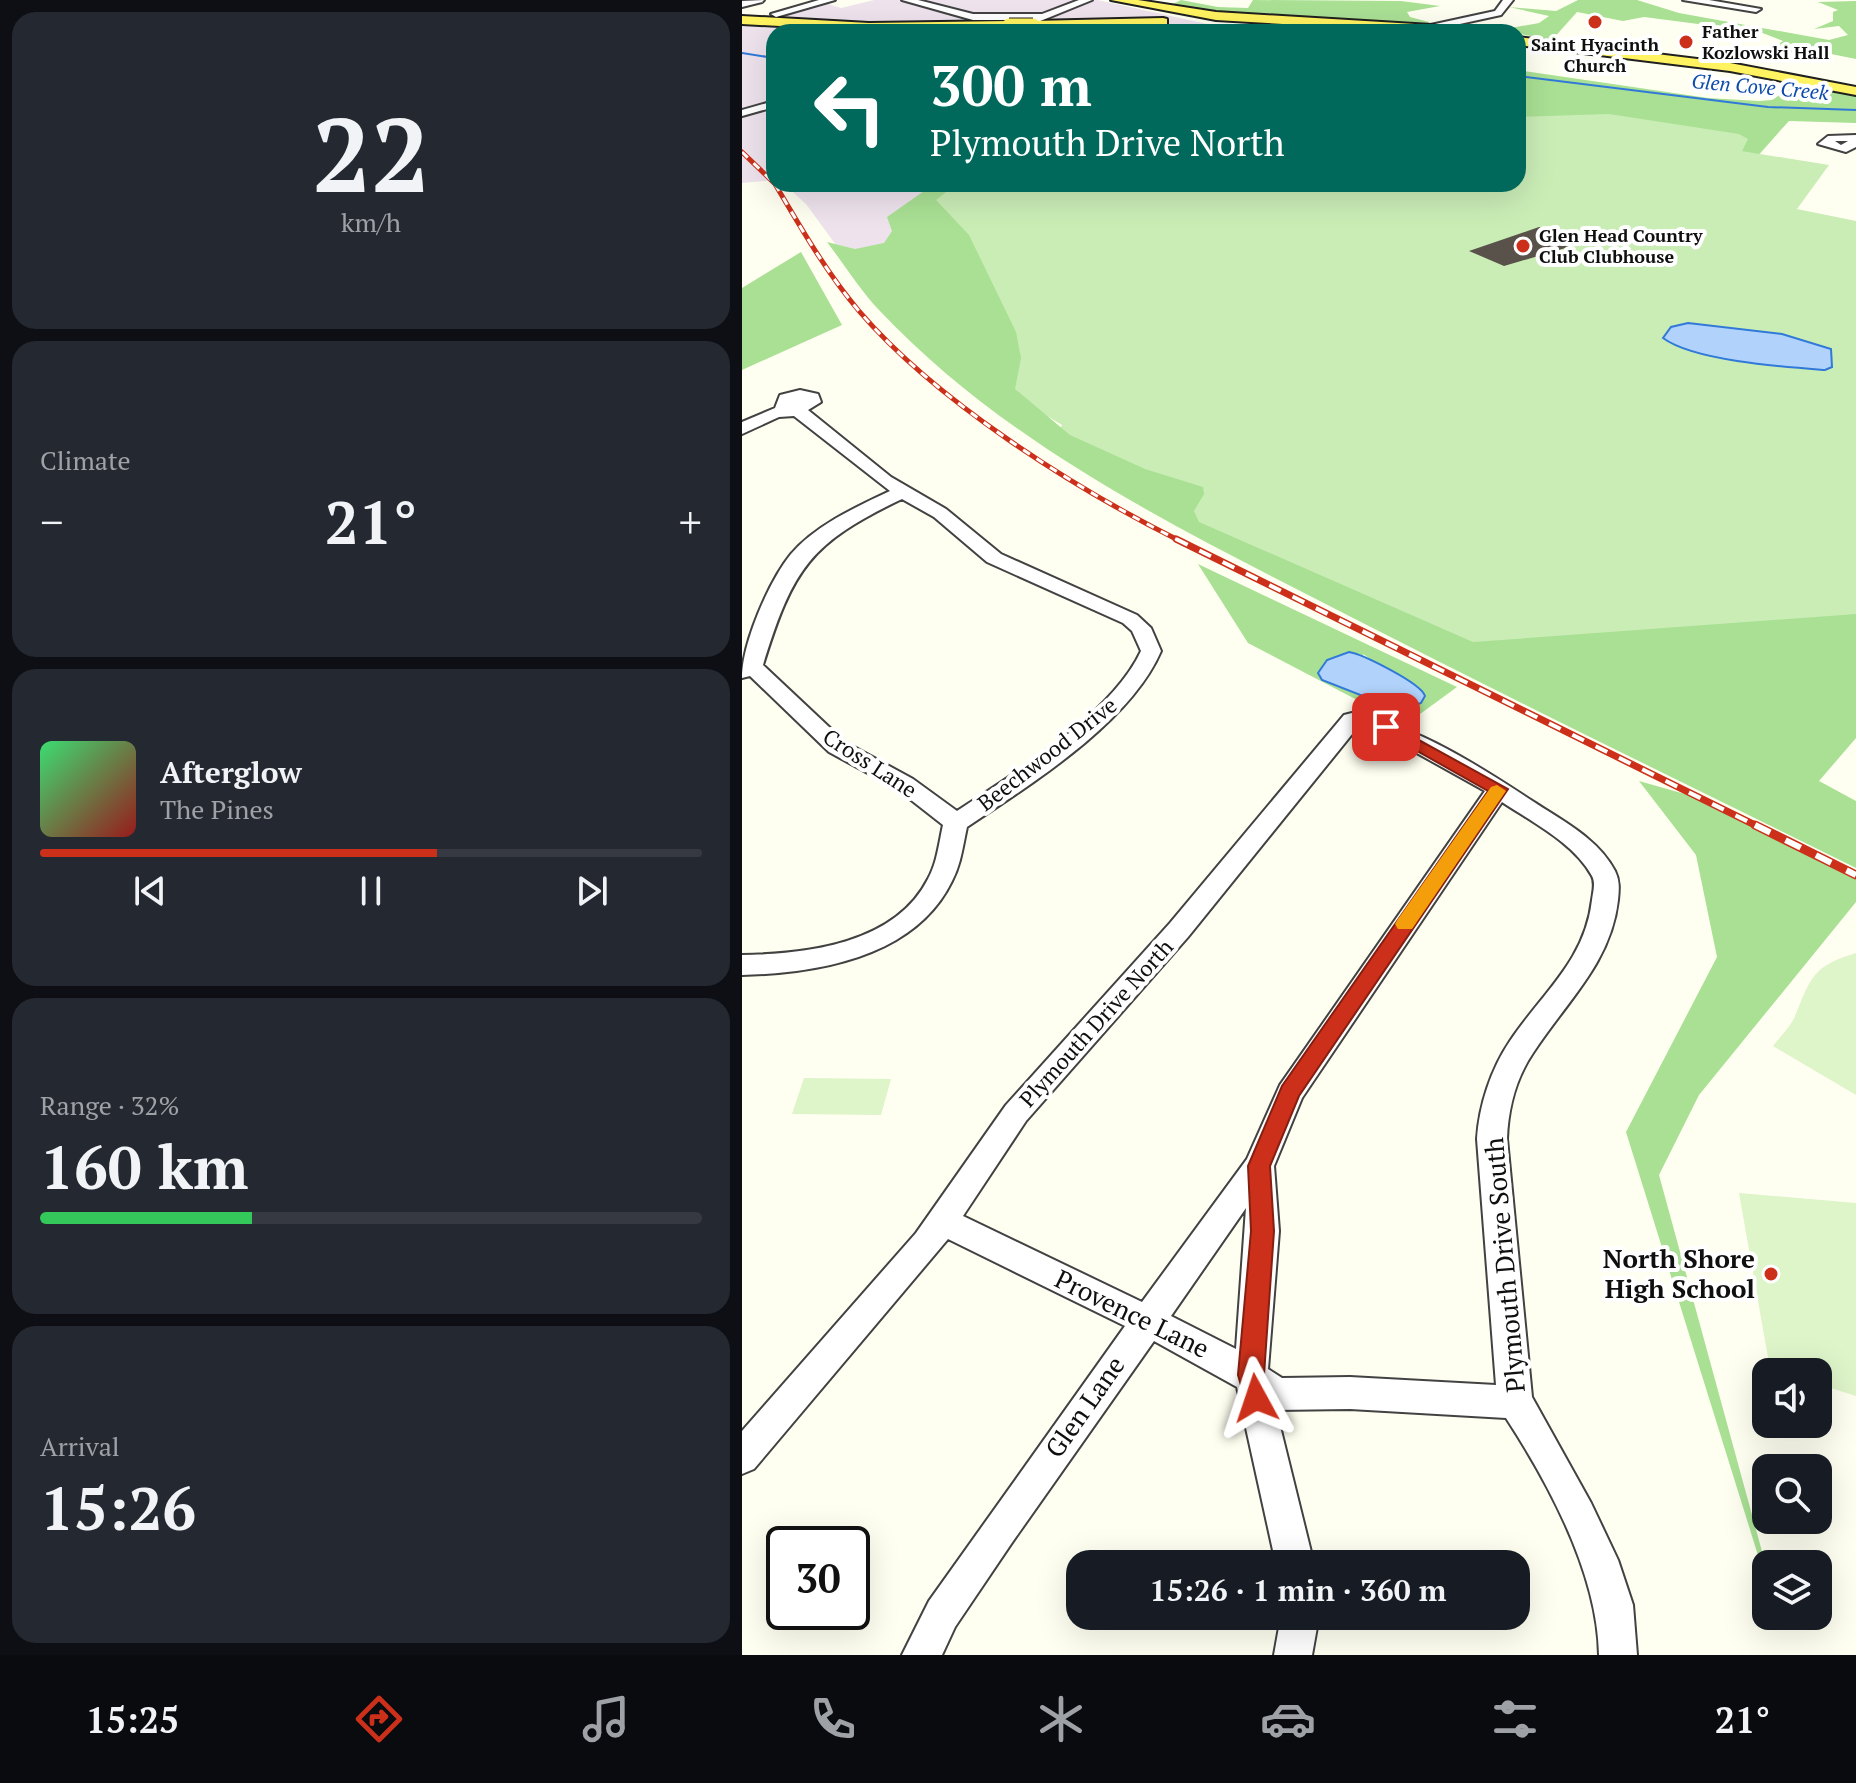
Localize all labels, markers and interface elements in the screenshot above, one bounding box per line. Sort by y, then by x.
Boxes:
marker: Saint Hyacinth Church [1586,13,1604,31]
place label: Father Kozlowski Hall [1702,19,1830,64]
place label: Saint Hyacinth Church [1531,32,1659,77]
marker: Father Kozlowski Hall [1677,33,1695,51]
text: 300 m [930,48,1092,122]
icon: left [798,56,902,160]
water label: Glen Cove Creek [1690,67,1830,106]
text: 22 [312,84,430,222]
text: Plymouth Drive North [930,119,1285,166]
text: km/h [341,205,401,239]
place label: Glen Head Country Club Clubhouse [1539,223,1703,268]
marker: Glen Head Country Club Clubhouse [1514,237,1532,255]
text: Climate [40,443,131,477]
text: 21° [325,482,417,561]
text: − [40,492,63,551]
text: + [679,492,702,551]
street label: Beechwood Drive [971,690,1122,817]
pin [1352,693,1420,761]
icon: arrive [1364,705,1408,749]
street label: Cross Lane [818,721,923,804]
text: Afterglow [160,752,302,792]
text: The Pines [160,792,274,826]
icon: previous [128,869,172,913]
icon: pause [349,869,393,913]
icon: next [570,869,614,913]
street label: Plymouth Drive North [1012,932,1179,1113]
text: Range · 32% [40,1088,179,1122]
text: 160 km [40,1127,248,1206]
street label: Plymouth Drive South [1476,1136,1532,1394]
place label: North Shore High School [1603,1241,1755,1305]
street label: Provence Lane [1050,1261,1215,1365]
marker: North Shore High School [1762,1265,1780,1283]
street label: Glen Lane [1037,1349,1132,1464]
position arrow [1214,1356,1298,1440]
map controls [1752,1358,1832,1630]
button: sound [1752,1358,1832,1438]
text: Arrival [40,1429,120,1463]
button: search [1752,1454,1832,1534]
text: 15:26 [40,1468,196,1547]
speed limit sign: 30 [766,1526,870,1630]
button: layers [1752,1550,1832,1630]
text: 15:26 · 1 min · 360 m [1150,1570,1446,1610]
icon: directions [351,1691,407,1747]
icon: music [578,1691,634,1747]
icon: phone [805,1691,861,1747]
icon: climate [1033,1691,1089,1747]
icon: car [1260,1691,1316,1747]
icon: filters [1487,1691,1543,1747]
text: 15:25 [86,1696,179,1743]
text: 21° [1715,1696,1770,1743]

